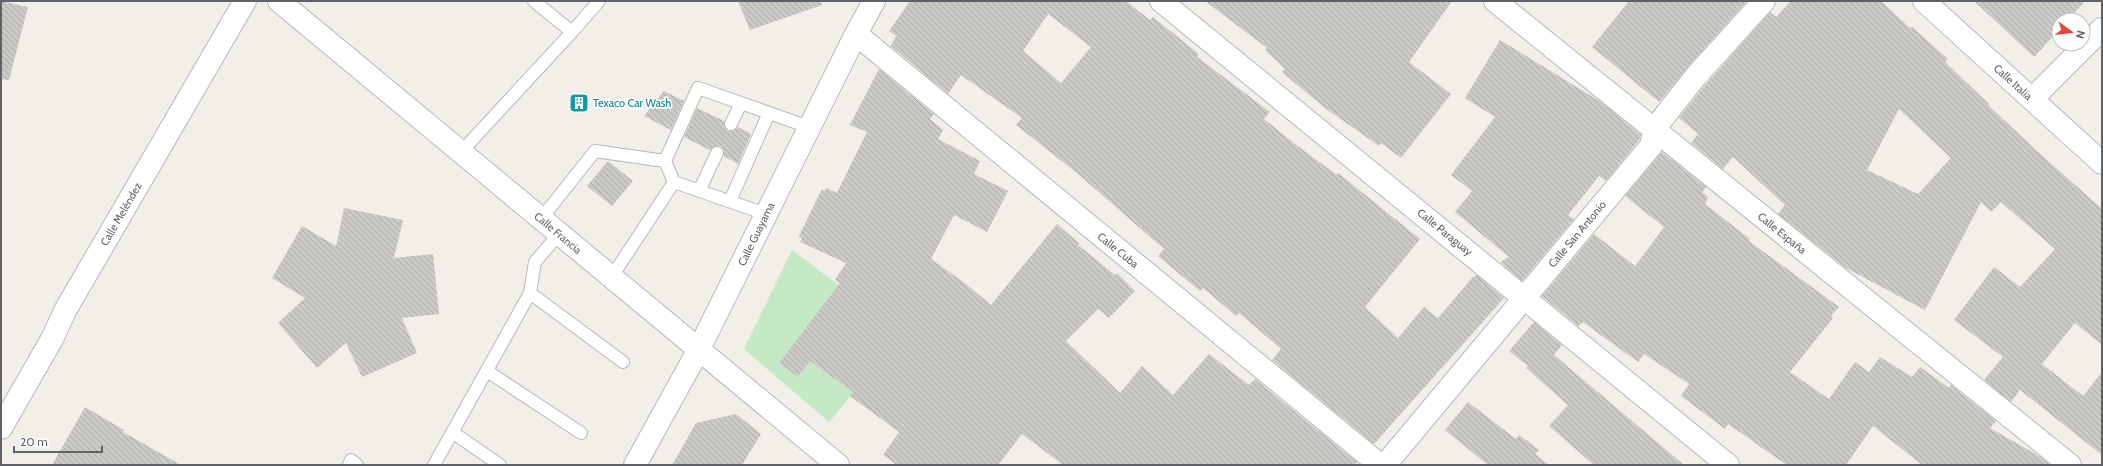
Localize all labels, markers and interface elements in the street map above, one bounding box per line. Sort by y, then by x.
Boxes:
north arrow [2051,12,2091,52]
text: N [2073,29,2088,40]
street label: Calle Italia [1991,61,2036,103]
building icon: Texaco Car Wash [568,92,590,114]
place label: Texaco Car Wash [593,96,671,110]
street label: Calle Meléndez [97,180,145,248]
street label: Calle San Antonio [1545,198,1609,270]
street label: Calle Guayama [735,199,778,268]
street label: Calle Paraguay [1414,205,1476,259]
street label: Calle Francia [531,209,585,257]
street label: Calle España [1755,209,1810,257]
street label: Calle Cuba [1095,229,1142,271]
scale bar [14,428,102,454]
text: 20 m [20,434,48,449]

